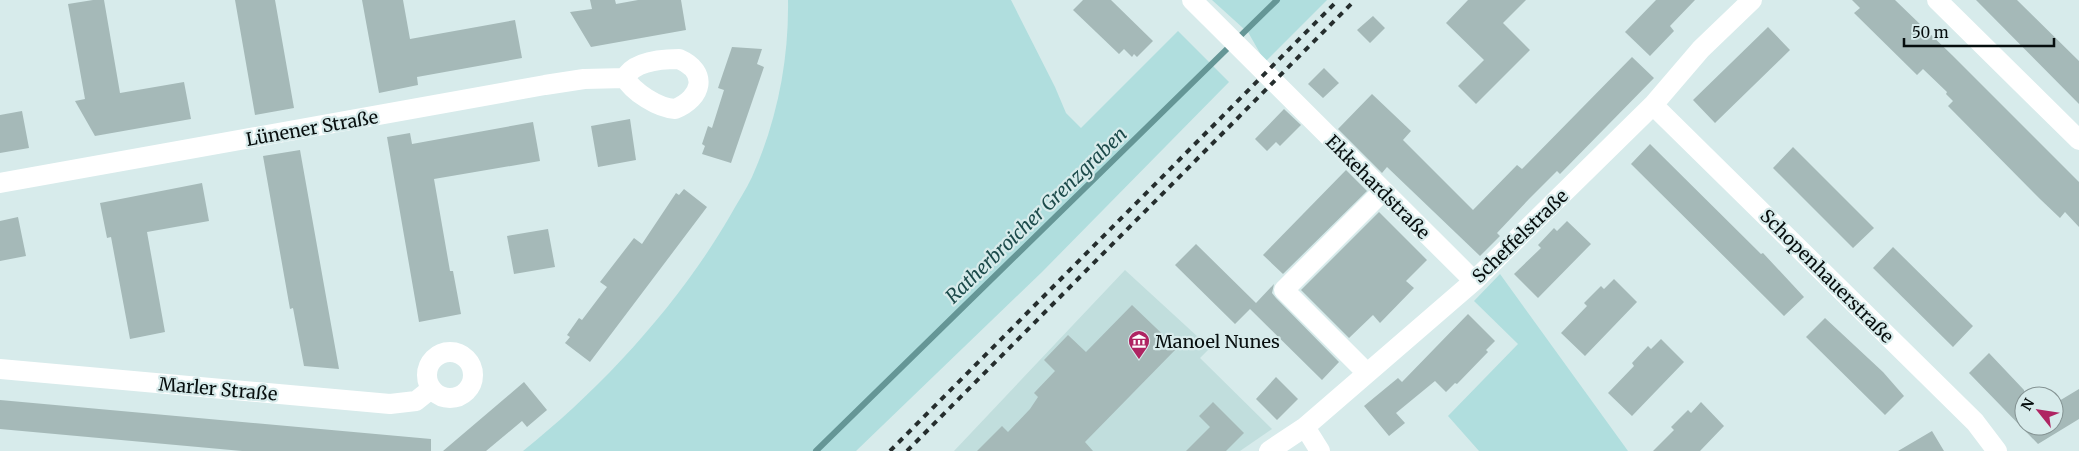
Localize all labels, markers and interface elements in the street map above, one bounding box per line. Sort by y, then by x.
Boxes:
scale bar [1904,15,2054,47]
text: 50 m [1912,23,1949,42]
street label: Lünener Straße [244,105,380,151]
water label: Ratherbroicher Grenzgraben [940,122,1132,308]
street label: Ekkehardstraße [1321,130,1435,244]
street label: Scheffelstraße [1467,184,1573,288]
street label: Schopenhauerstraße [1755,204,1899,348]
museum icon: Manoel Nunes [1127,329,1151,360]
place label: Manoel Nunes [1155,330,1280,353]
street label: Marler Straße [158,372,278,406]
north arrow [2014,386,2064,436]
text: N [2017,395,2038,414]

